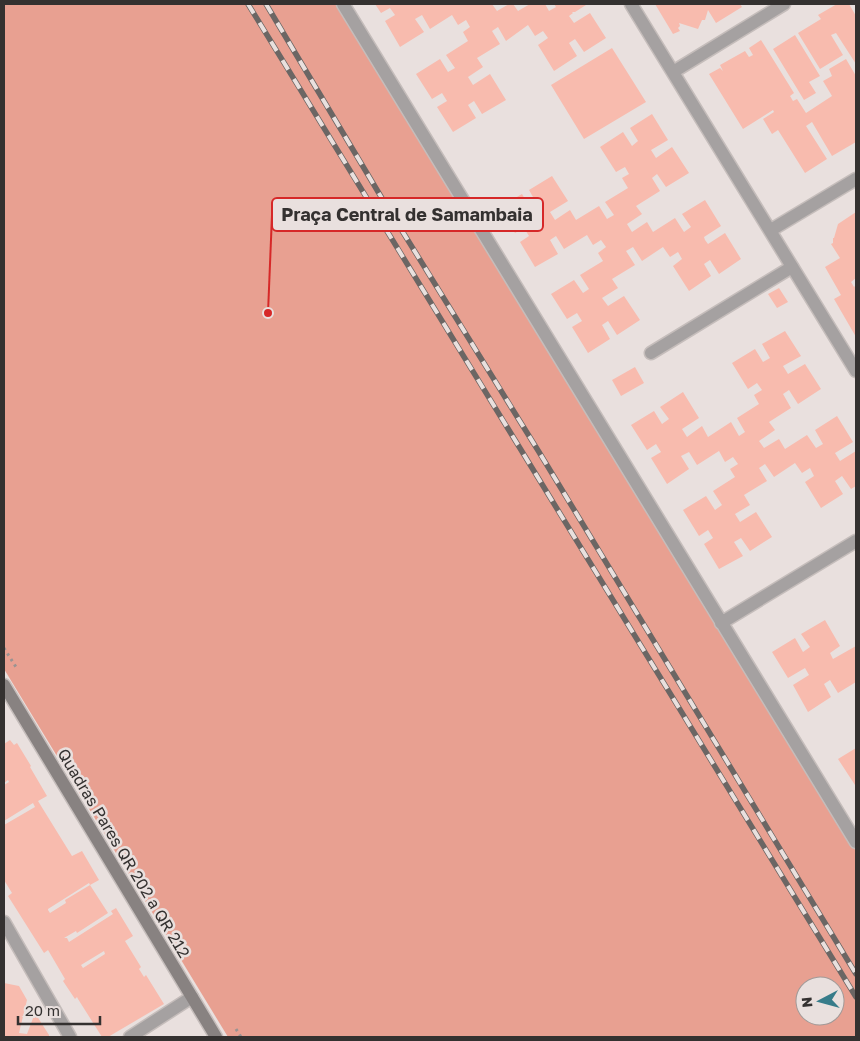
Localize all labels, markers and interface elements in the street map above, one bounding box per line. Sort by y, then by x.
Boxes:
callout: Praça Central de Samambaia [272,198,543,231]
text: Praça Central de Samambaia [281,203,533,225]
street label: Quadras Pares QR 202 a QR 212 [53,745,195,961]
north arrow [795,976,845,1026]
scale bar [18,994,100,1026]
text: N [798,996,816,1009]
text: 20 m [25,1001,60,1019]

